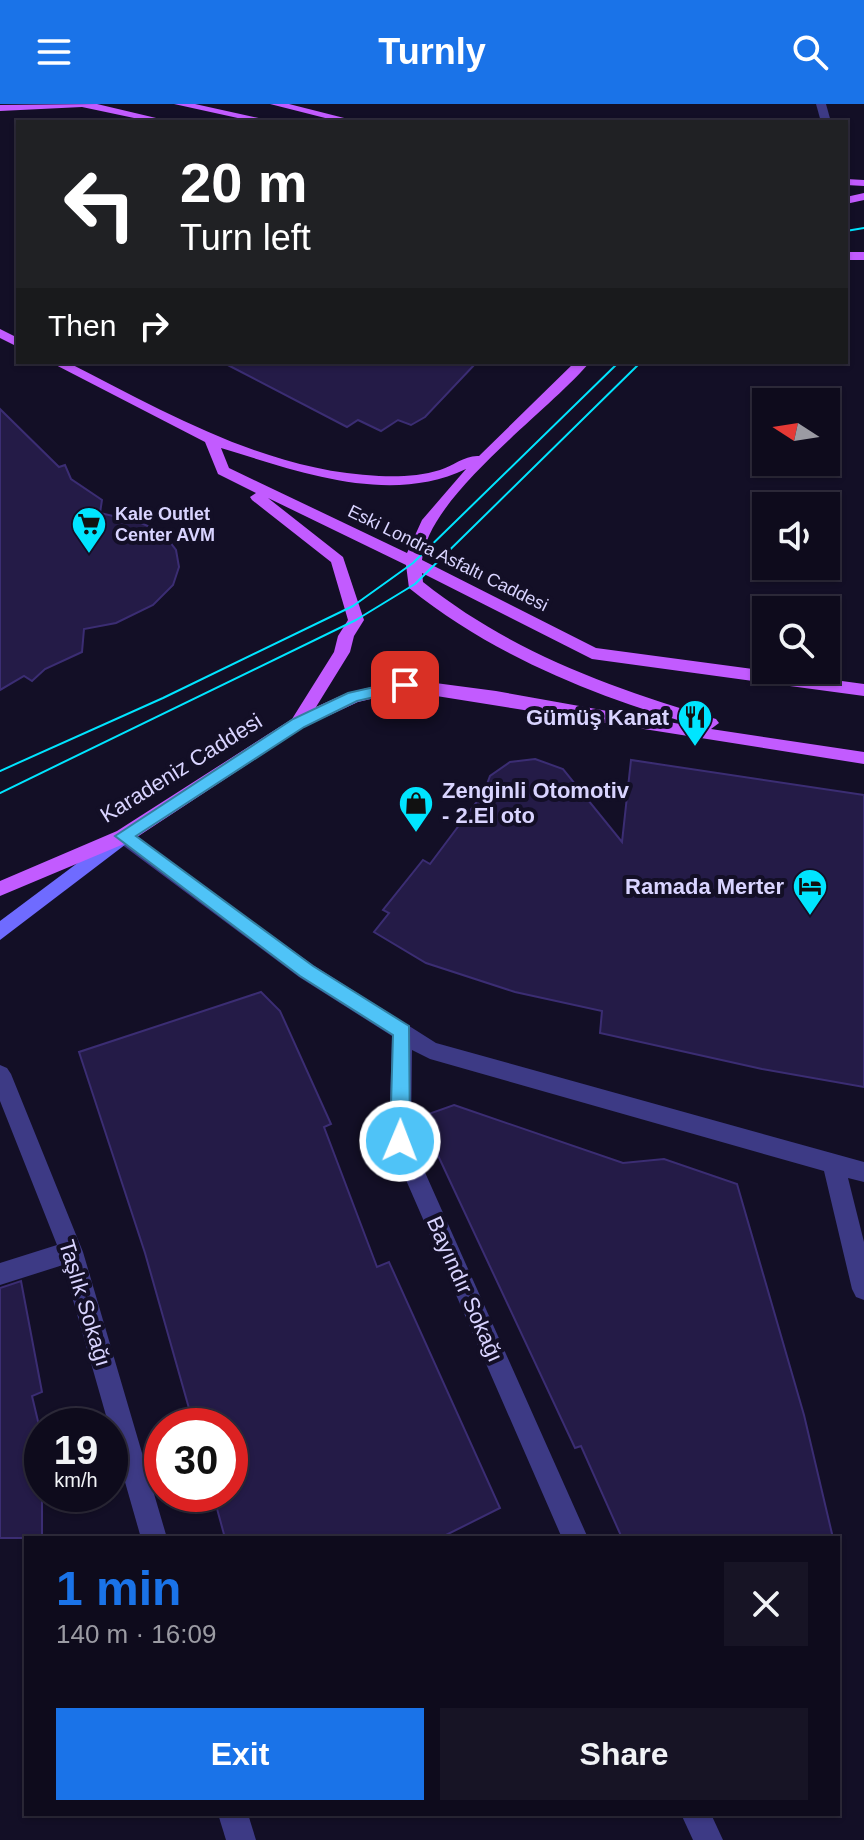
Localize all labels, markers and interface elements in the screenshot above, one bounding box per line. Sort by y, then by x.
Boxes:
icon: menu [32,30,76,74]
icon: search [788,30,832,74]
text: Turnly [378,31,486,72]
text: 20 m [180,151,308,214]
icon: left [48,152,152,256]
text: Turn left [180,217,311,258]
icon: right [132,304,176,348]
text: Then [48,309,116,342]
north arrow [752,388,840,476]
map controls [752,388,840,684]
button: sound [752,492,840,580]
street label: Eski Londra Asfaltı Caddesi [345,501,551,615]
place label: Kale Outlet Center AVM [115,504,215,545]
supermarket icon: Kale Outlet Center AVM [70,505,108,555]
button: search [752,596,840,684]
pin [371,651,439,719]
icon: arrive [383,663,427,707]
restaurant icon: Gümüş Kanat [676,698,714,748]
place label: Gümüş Kanat [526,705,670,730]
street label: Karadeniz Caddesi [96,708,266,828]
place label: Zenginli Otomotiv - 2.El oto [442,778,630,828]
shop icon: Zenginli Otomotiv - 2.El oto [397,784,435,834]
hotel icon: Ramada Merter [791,867,829,917]
place label: Ramada Merter [625,874,784,899]
position arrow [358,1099,442,1183]
street label: Bayındır Sokağı [422,1212,508,1366]
street label: Taşlık Sokağı [54,1237,116,1369]
speed limit sign: 30 [144,1408,248,1512]
text: 19 [54,1428,98,1472]
text: km/h [54,1469,98,1491]
text: 1 min [56,1562,181,1615]
button: close [724,1562,808,1646]
text: 140 m · 16:09 [56,1619,216,1649]
button: Exit [56,1708,424,1800]
button: Share [440,1708,808,1800]

